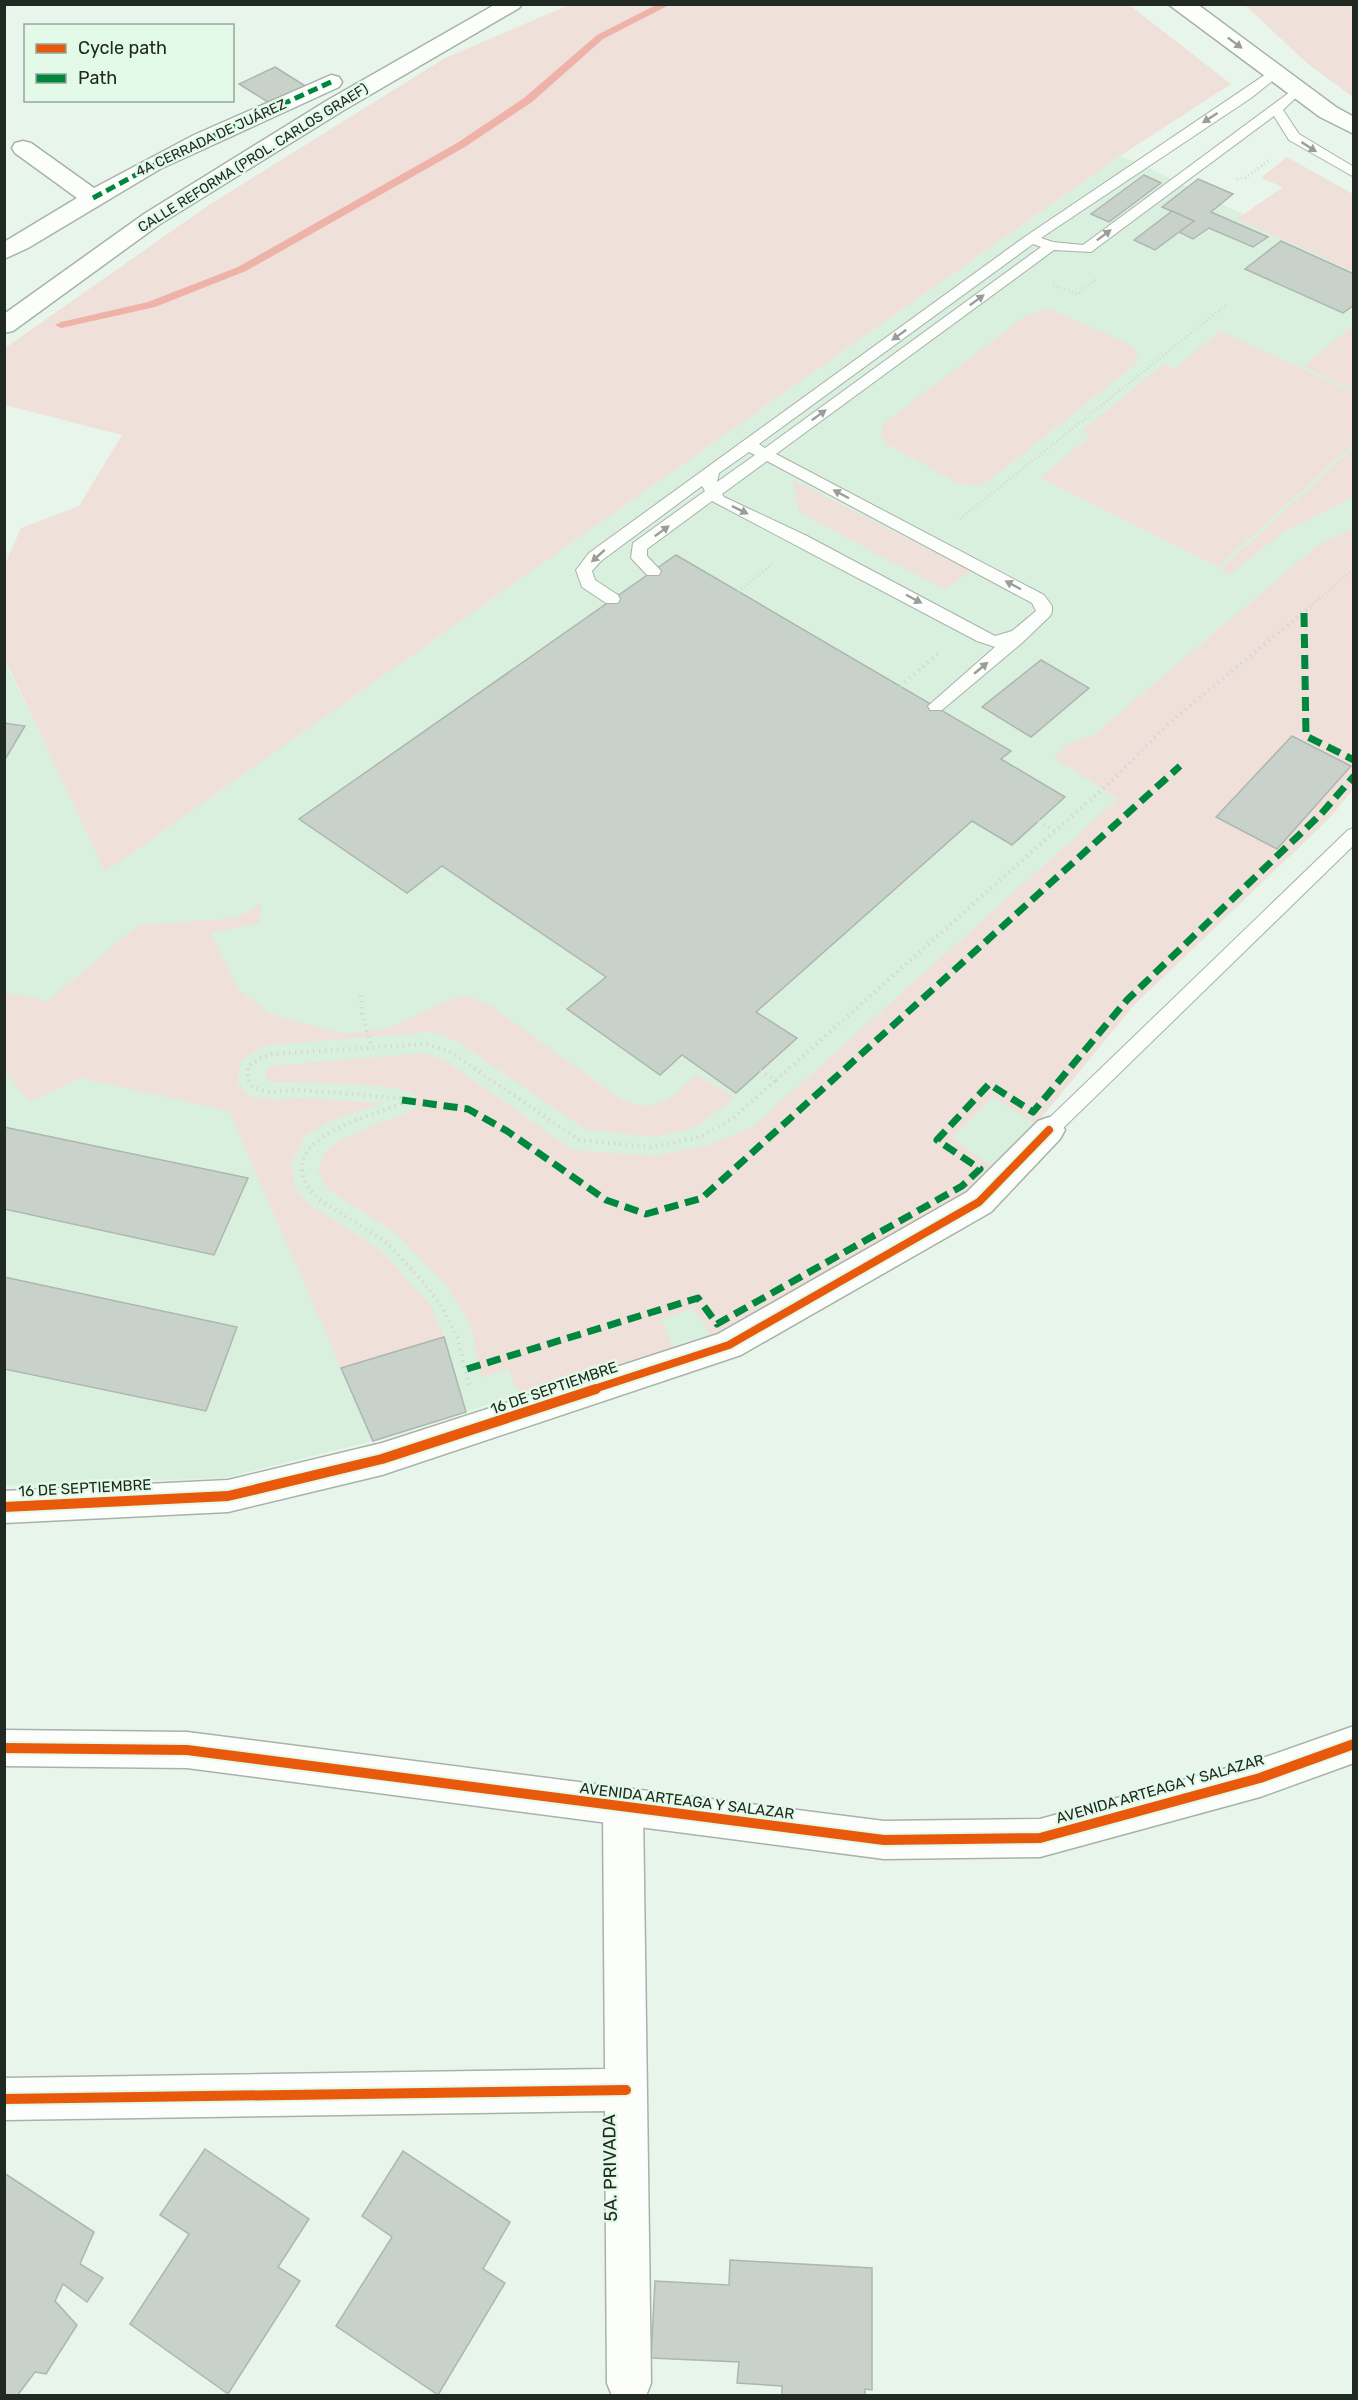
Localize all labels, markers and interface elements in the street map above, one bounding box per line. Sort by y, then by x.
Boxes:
legend [24,24,234,102]
text: Cycle path [78,37,167,59]
one-way arrow [1227,37,1243,49]
text: Path [78,67,117,89]
street label: CALLE REFORMA (PROL. CARLOS GRAEF) [135,80,371,236]
street label: 4A CERRADA DE JUÁREZ [133,95,289,180]
one-way arrow [1202,113,1218,124]
one-way arrow [1301,141,1317,152]
one-way arrow [1096,229,1112,241]
one-way arrow [968,294,984,306]
one-way arrow [891,329,907,341]
one-way arrow [811,409,827,421]
one-way arrow [832,489,849,499]
one-way arrow [732,506,749,515]
one-way arrow [655,525,670,537]
one-way arrow [590,549,605,563]
one-way arrow [1004,580,1021,590]
one-way arrow [905,594,922,604]
one-way arrow [973,662,988,675]
street label: 16 DE SEPTIEMBRE [488,1358,620,1418]
street label: 16 DE SEPTIEMBRE [18,1476,152,1500]
street label: AVENIDA ARTEAGA Y SALAZAR [1054,1751,1266,1827]
street label: AVENIDA ARTEAGA Y SALAZAR [579,1779,795,1823]
street label: 5A. PRIVADA [598,2114,622,2222]

